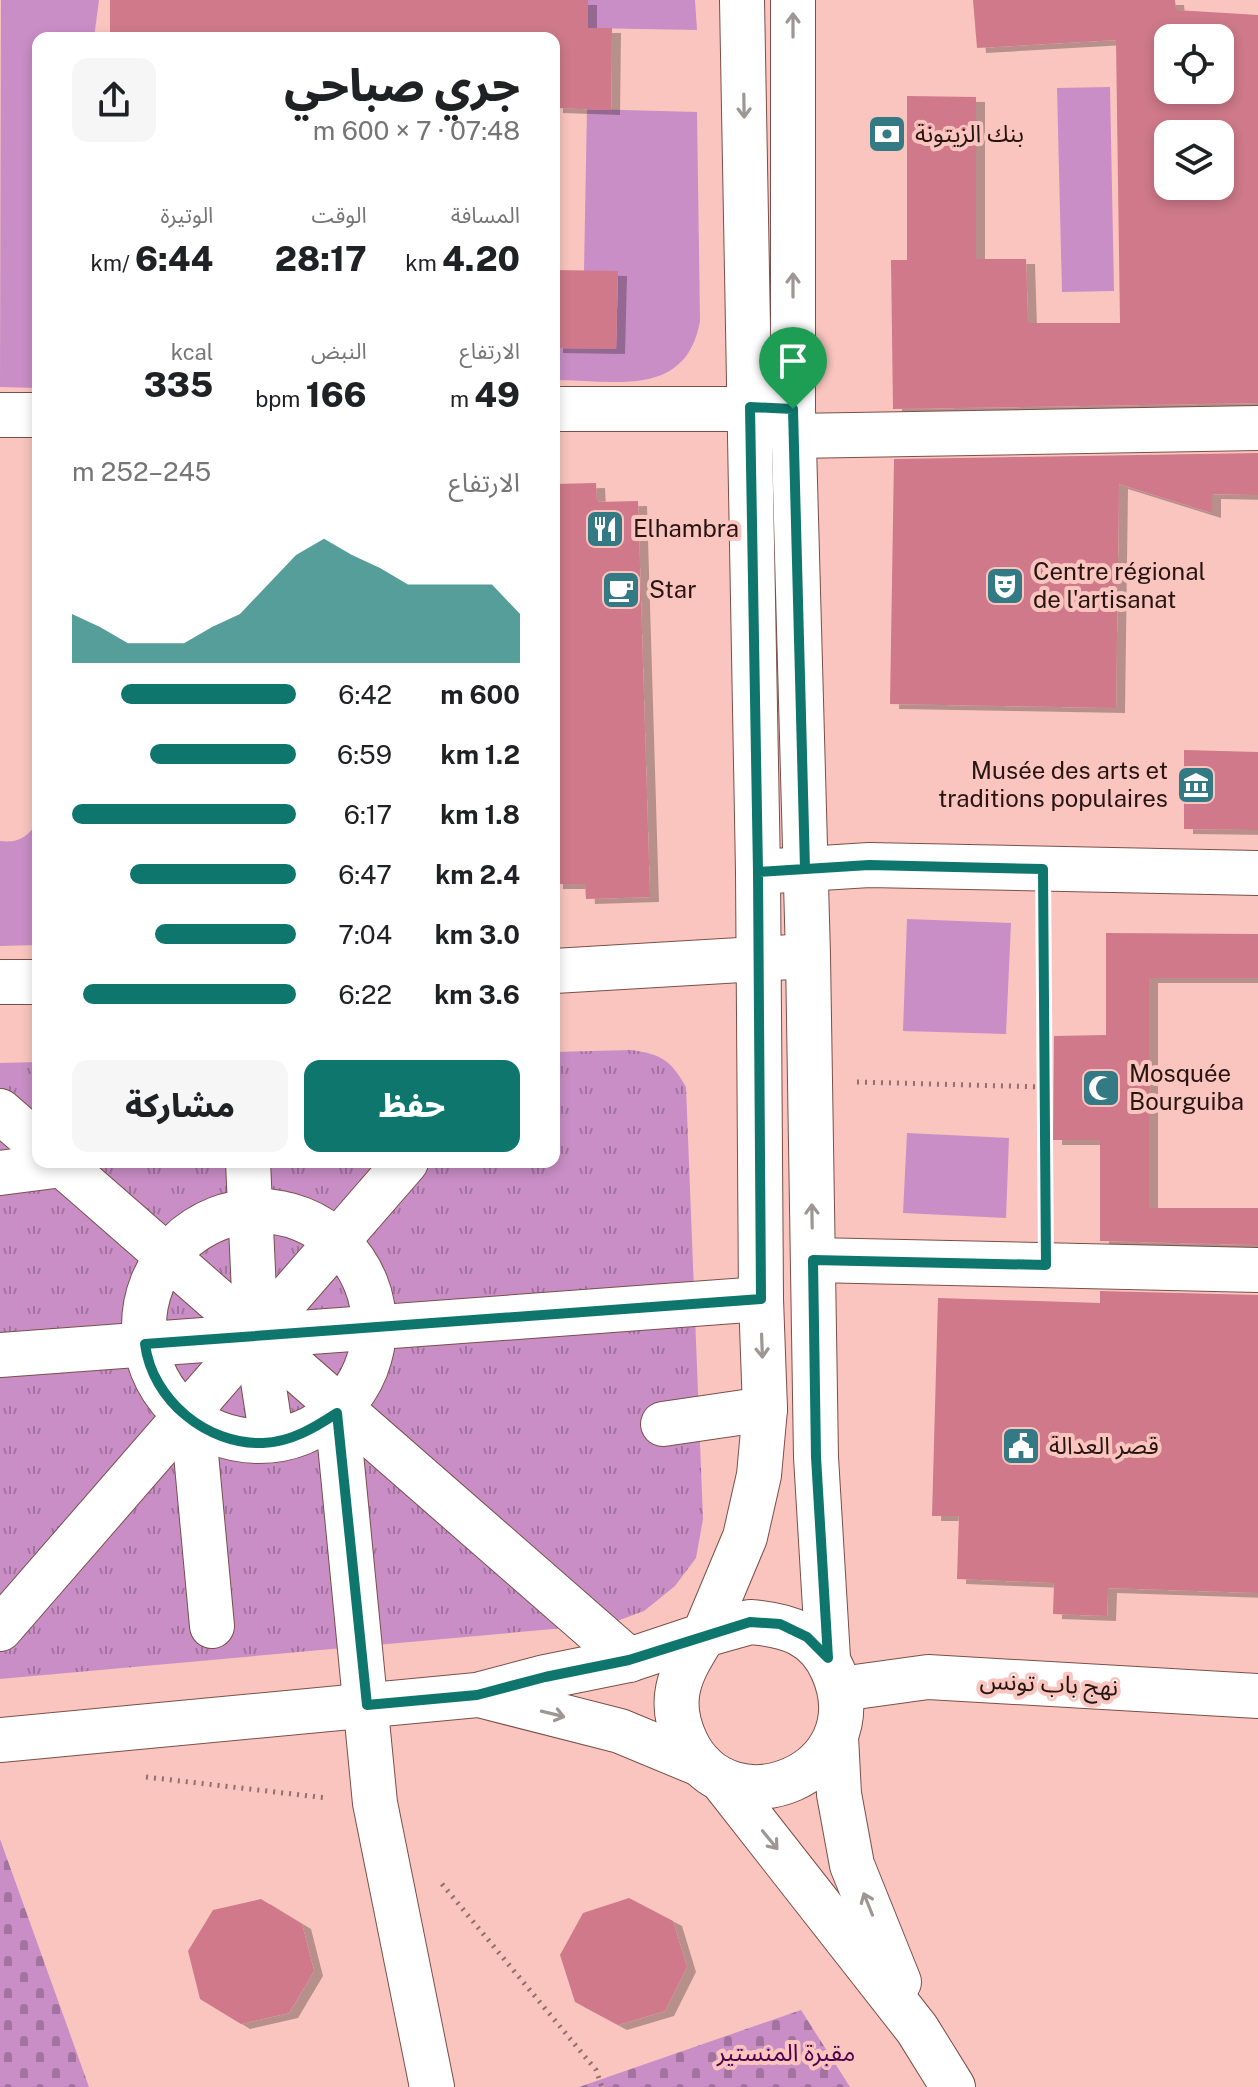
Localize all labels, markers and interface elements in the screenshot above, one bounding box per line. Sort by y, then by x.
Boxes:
one-way arrow [785,12,801,39]
map controls [1154,24,1234,200]
button: locate [1154,24,1234,104]
button: share [72,58,156,142]
text: جري صباحي [284,59,520,111]
one-way arrow [736,92,752,119]
bank icon: بنك الزيتونة [866,113,908,155]
text: 07:48 · 7 × 600 m [313,115,520,146]
place label: بنك الزيتونة [915,119,1024,148]
button: layers [1154,120,1234,200]
text: الوتيرة [160,202,213,228]
text: الوقت [311,202,367,228]
text: المسافة [451,202,520,228]
text: 6:44 [135,239,213,279]
text: 28:17 [275,239,367,279]
text: 4.20 [442,239,520,279]
text: /km [91,250,135,276]
text: km [405,250,442,276]
one-way arrow [785,272,801,299]
pin [759,327,827,409]
text: النبض [311,338,367,364]
text: الارتفاع [460,338,520,364]
text: kcal [171,339,213,365]
icon: arrive [771,339,815,383]
text: 335 [144,365,213,405]
text: 166 [306,375,367,415]
text: 49 [474,375,520,415]
text: bpm [255,386,306,412]
text: m [450,386,474,412]
text: 245–252 m [72,456,211,487]
text: الارتفاع [449,467,520,498]
restaurant icon: Elhambra [584,508,626,550]
place label: Elhambra [633,514,739,542]
place label: Centre régional de l'artisanat [1033,557,1206,613]
theatre icon: Centre régional de l'artisanat [984,565,1026,607]
cafe icon: Star [600,569,642,611]
place label: Star [649,575,697,603]
text: 6:42 [338,679,392,710]
text: 600 m [440,679,520,710]
text: 6:59 [337,739,392,770]
text: 1.2 km [441,739,520,770]
place label: Musée des arts et traditions populaires [938,756,1168,812]
museum icon: Musée des arts et traditions populaires [1175,764,1217,806]
text: 6:17 [344,799,392,830]
text: 1.8 km [440,799,520,830]
text: 6:47 [338,859,392,890]
text: 2.4 km [435,859,520,890]
text: 7:04 [338,919,392,950]
text: 3.0 km [435,919,520,950]
text: 6:22 [338,979,392,1010]
text: 3.6 km [434,979,520,1010]
place label: Mosquée Bourguiba [1129,1059,1244,1115]
button: مشاركة [72,1060,288,1152]
button: حفظ [304,1060,520,1152]
mosque icon: Mosquée Bourguiba [1080,1067,1122,1109]
one-way arrow [804,1203,820,1230]
one-way arrow [755,1332,770,1359]
public building icon: قصر العدالة [1000,1425,1042,1467]
place label: قصر العدالة [1049,1431,1159,1460]
street label: نهج باب تونس [979,1665,1119,1705]
one-way arrow [539,1707,565,1722]
one-way arrow [761,1829,779,1850]
one-way arrow [860,1892,874,1917]
park label: مقبرة المنستير [716,2038,855,2067]

